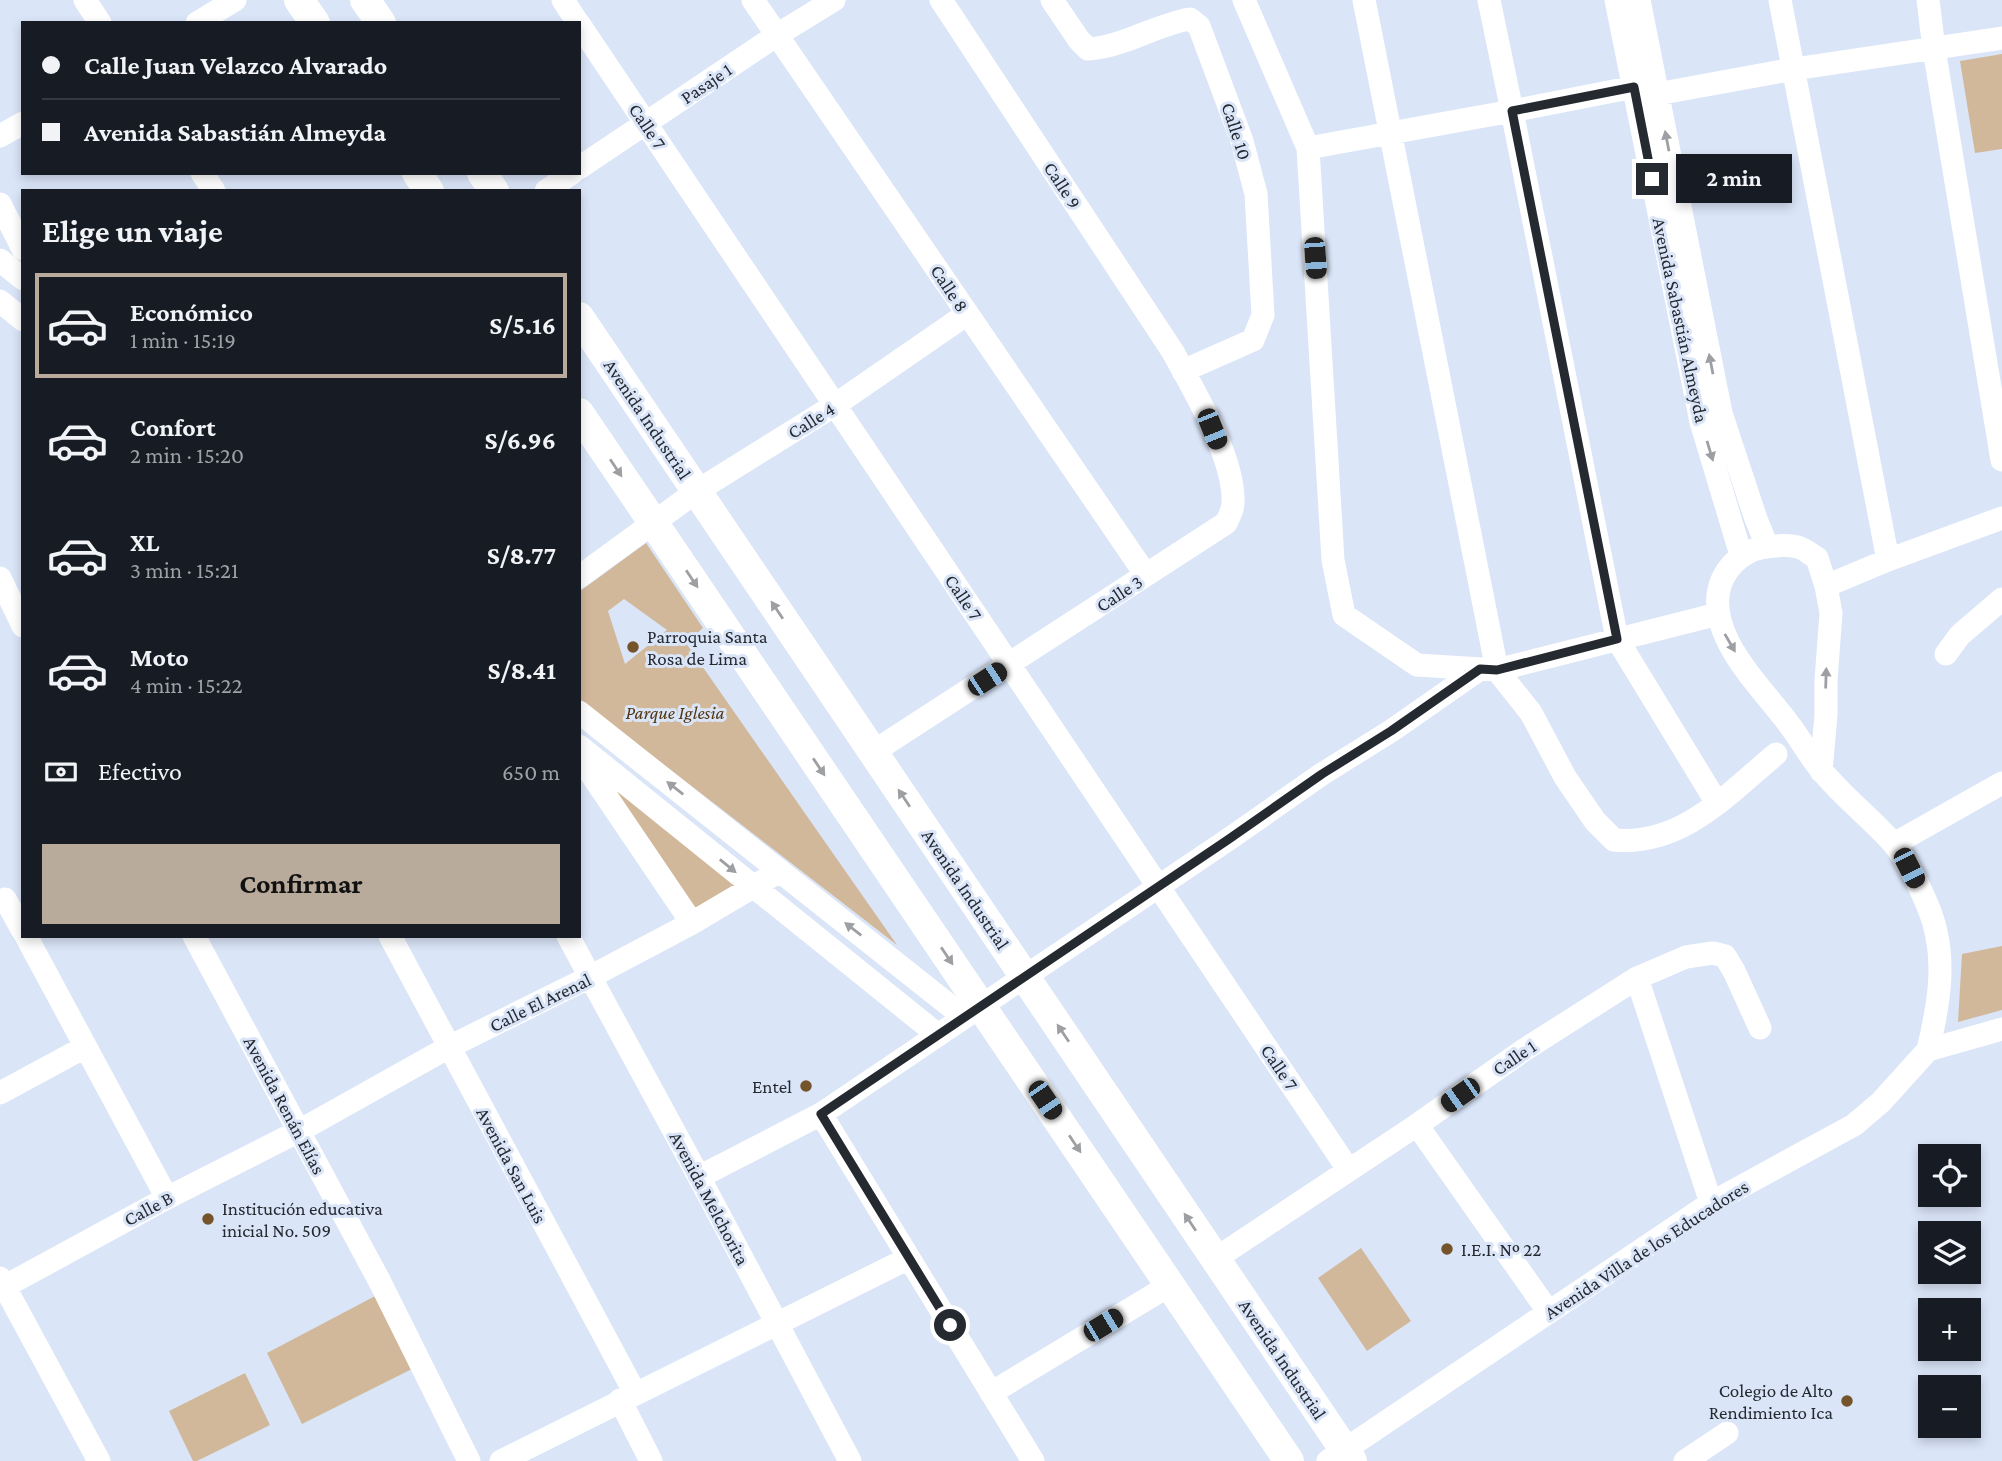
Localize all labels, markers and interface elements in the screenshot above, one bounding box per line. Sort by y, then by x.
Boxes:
text: Calle Juan Velazco Alvarado [84,51,387,80]
street label: Pasaje 1 [677,59,736,109]
street label: Calle 7 [625,99,671,153]
street label: Calle 10 [1217,100,1256,162]
text: Avenida Sabastián Almeyda [84,118,386,147]
one-way arrow [1662,130,1673,152]
callout: 2 min [1676,154,1792,204]
street label: Calle 9 [1040,158,1085,213]
route end [1636,163,1668,195]
text: 2 min [1706,165,1762,191]
text: Elige un viaje [42,213,223,249]
street label: Avenida Sabastián Almeyda [1648,216,1713,425]
car [1304,236,1327,280]
street label: Calle 8 [926,261,973,316]
icon: car [46,294,109,357]
text: Económico [130,298,253,327]
text: S/5.16 [489,311,556,340]
text: 1 min · 15:19 [130,327,236,353]
one-way arrow [1705,353,1716,375]
street label: Avenida Industrial [600,355,695,483]
street label: Calle 4 [784,398,839,443]
car [1195,406,1230,452]
icon: car [46,409,109,472]
text: Confort [130,413,216,442]
text: S/6.96 [484,426,556,455]
one-way arrow [1705,440,1715,461]
text: 2 min · 15:20 [130,442,244,468]
one-way arrow [610,458,623,478]
icon: car [46,524,109,587]
text: XL [130,528,159,557]
text: S/8.77 [487,541,556,570]
text: 3 min · 15:21 [130,557,239,583]
one-way arrow [685,570,699,588]
street label: Calle 7 [941,570,987,624]
street label: Calle 3 [1092,571,1146,616]
one-way arrow [770,601,784,619]
place label: Parroquia Santa Rosa de Lima [647,626,768,669]
one-way arrow [1724,634,1736,653]
icon: car [46,639,109,702]
marker: Parroquia Santa Rosa de Lima [625,639,641,655]
text: Moto [130,643,189,672]
text: S/8.41 [487,656,556,685]
car [964,659,1011,699]
one-way arrow [1821,667,1832,689]
text: 4 min · 15:22 [130,672,243,698]
park label: Parque Iglesia [625,702,725,723]
icon: cash [42,753,80,791]
text: Efectivo [98,757,182,786]
one-way arrow [812,758,825,777]
text: 650 m [502,759,560,785]
one-way arrow [666,781,684,796]
one-way arrow [898,789,911,808]
street label: Avenida Industrial [918,825,1013,953]
button: Confirmar [42,844,560,924]
car [1891,845,1928,891]
one-way arrow [719,858,736,873]
one-way arrow [845,922,863,937]
one-way arrow [940,947,954,965]
street label: Calle El Arenal [486,969,594,1036]
one-way arrow [1056,1024,1070,1042]
street label: Avenida Renán Elías [239,1033,330,1178]
street label: Calle 1 [1488,1035,1540,1080]
street label: Calle 7 [1257,1040,1303,1094]
car [1437,1074,1484,1116]
place label: Entel [752,1076,792,1097]
car [1025,1077,1066,1123]
marker: Entel [798,1078,814,1094]
street label: Avenida San Luis [472,1104,551,1227]
street label: Avenida Melchorita [666,1128,754,1269]
one-way arrow [1068,1135,1082,1153]
map controls [1918,1144,1981,1438]
button: locate [1918,1144,1981,1207]
street label: Avenida Villa de los Educadores [1540,1176,1752,1323]
street label: Calle B [120,1187,176,1230]
place label: Institución educativa inicial No. 509 [222,1198,383,1241]
marker: Institución educativa inicial No. 509 [200,1211,216,1227]
one-way arrow [1183,1213,1197,1231]
button: layers [1918,1221,1981,1284]
place label: I.E.I. Nº 22 [1461,1239,1541,1260]
marker: I.E.I. Nº 22 [1439,1241,1455,1257]
street label: Avenida Industrial [1235,1295,1330,1423]
button: + [1918,1298,1981,1361]
car [1080,1305,1127,1345]
route start [934,1309,966,1341]
button: − [1918,1375,1981,1438]
place label: Colegio de Alto Rendimiento Ica [1709,1380,1833,1423]
marker: Colegio de Alto Rendimiento Ica [1839,1393,1855,1409]

